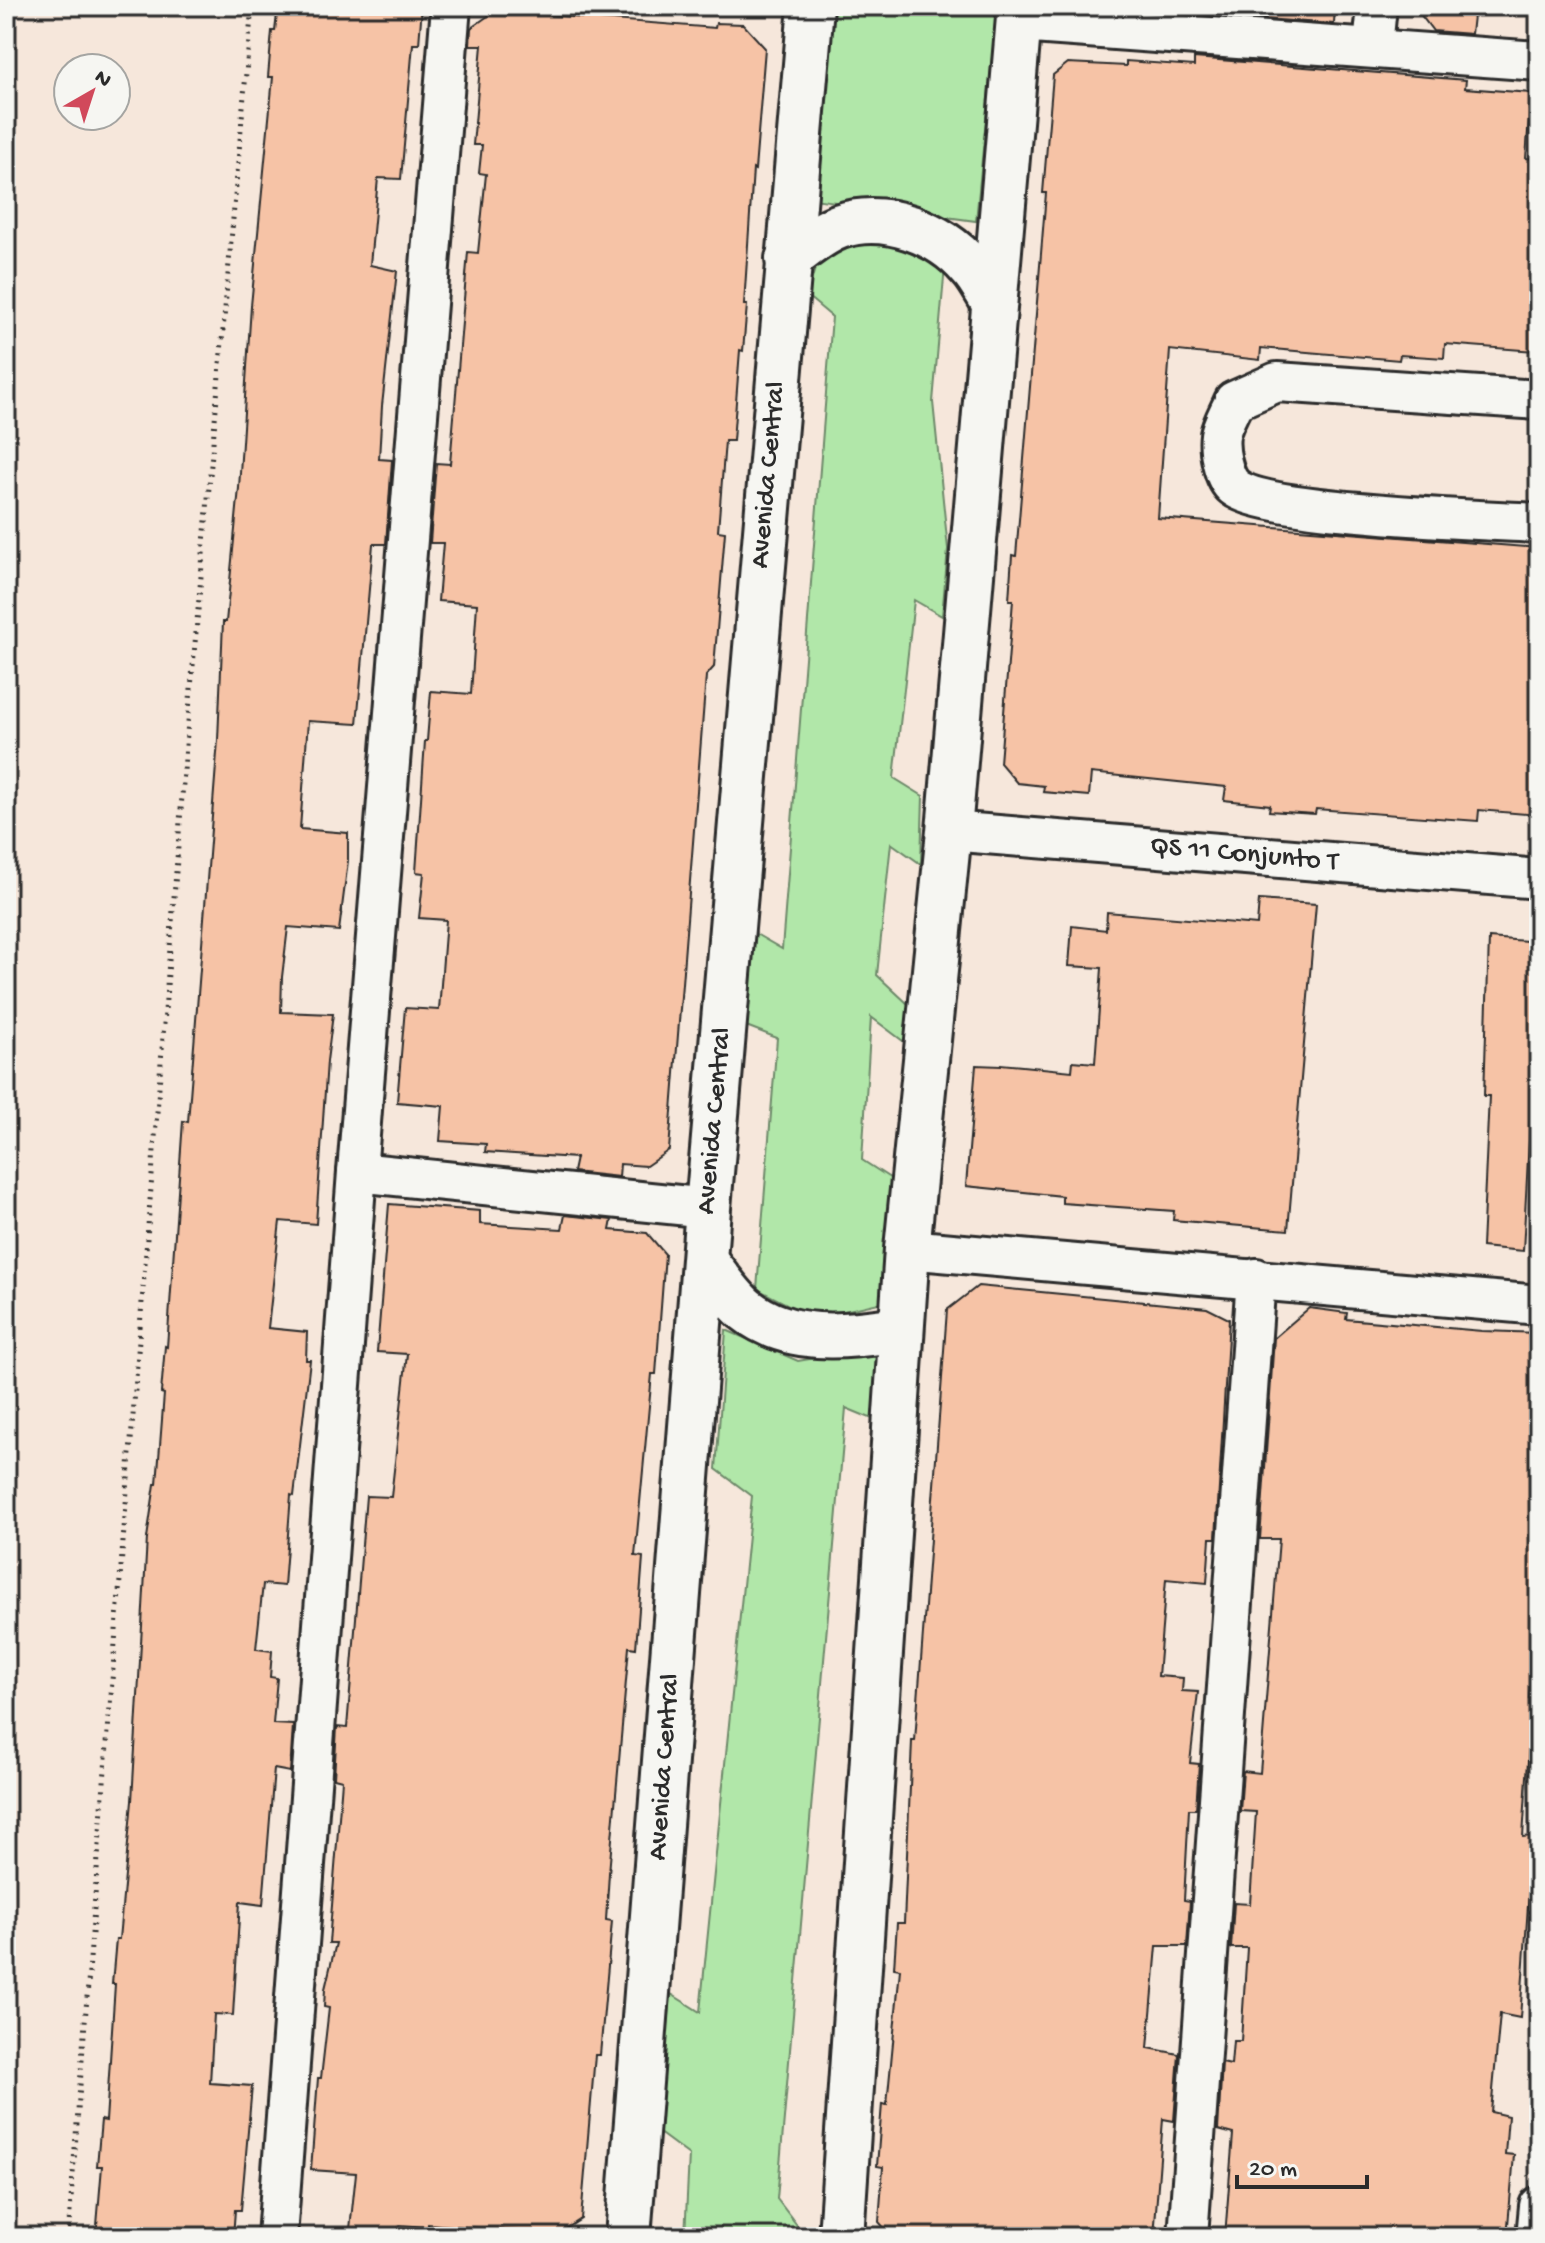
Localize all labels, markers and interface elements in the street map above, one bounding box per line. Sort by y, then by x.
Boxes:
north arrow [52,52,132,132]
text: N [88,65,116,94]
street label: Avenida Central [744,380,794,570]
street label: QS 11 Conjunto T [1149,830,1341,880]
street label: Avenida Central [690,1026,740,1216]
street label: Avenida Central [642,1672,688,1862]
scale bar [1237,2139,1367,2189]
text: 20 m [1249,2156,1297,2185]

